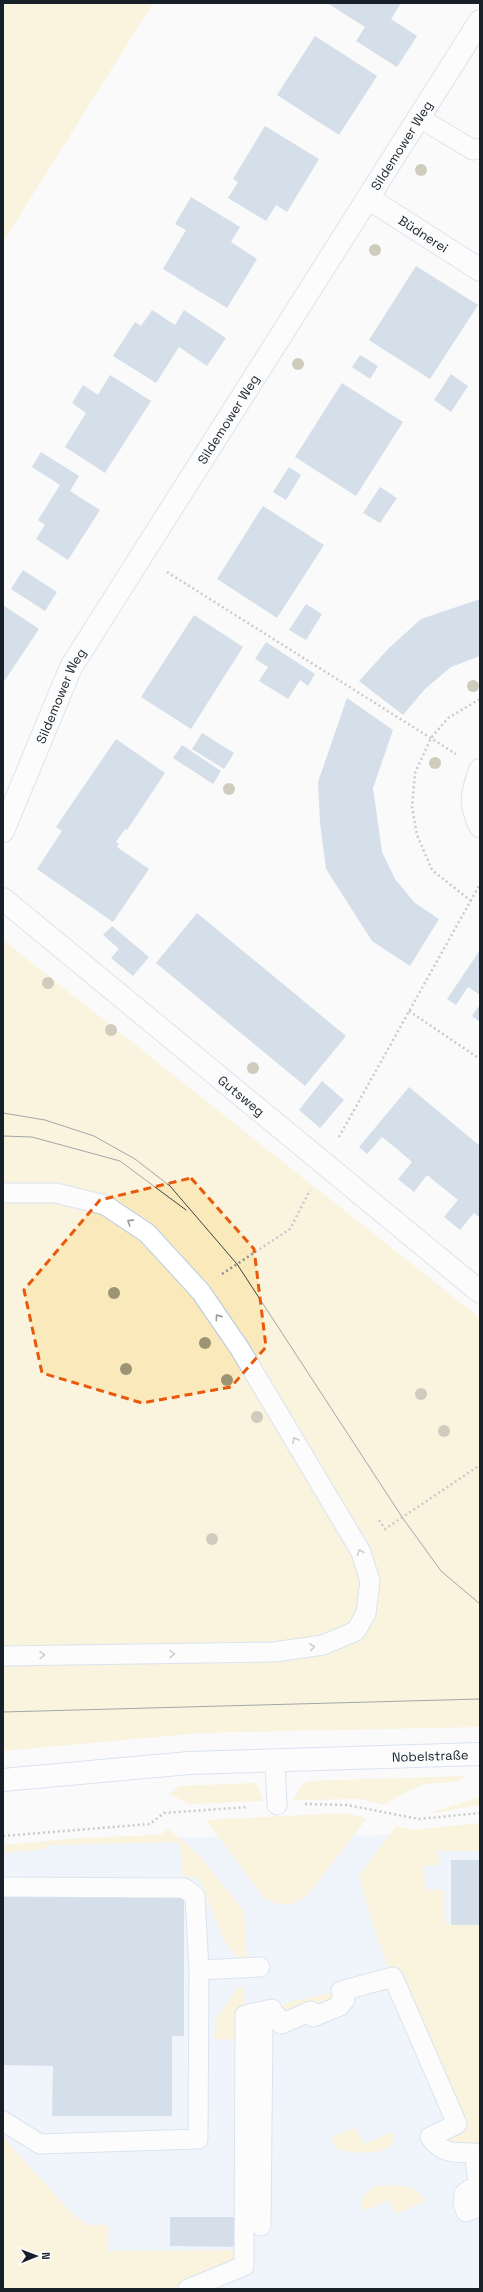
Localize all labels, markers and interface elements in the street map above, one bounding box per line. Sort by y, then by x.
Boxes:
street label: Sildemower Weg [367,98,436,194]
street label: Büdnerei [395,212,451,256]
street label: Sildemower Weg [194,371,263,467]
street label: Sildemower Weg [32,645,90,746]
street label: Gutsweg [214,1072,268,1120]
one-way arrow [127,1219,134,1227]
one-way arrow [216,1314,223,1321]
one-way arrow [292,1437,299,1444]
one-way arrow [357,1549,365,1556]
one-way arrow [309,1643,315,1652]
one-way arrow [169,1650,175,1658]
one-way arrow [39,1651,45,1659]
street label: Nobelstraße [392,1746,469,1766]
north arrow [16,2236,56,2276]
text: N [39,2252,53,2260]

